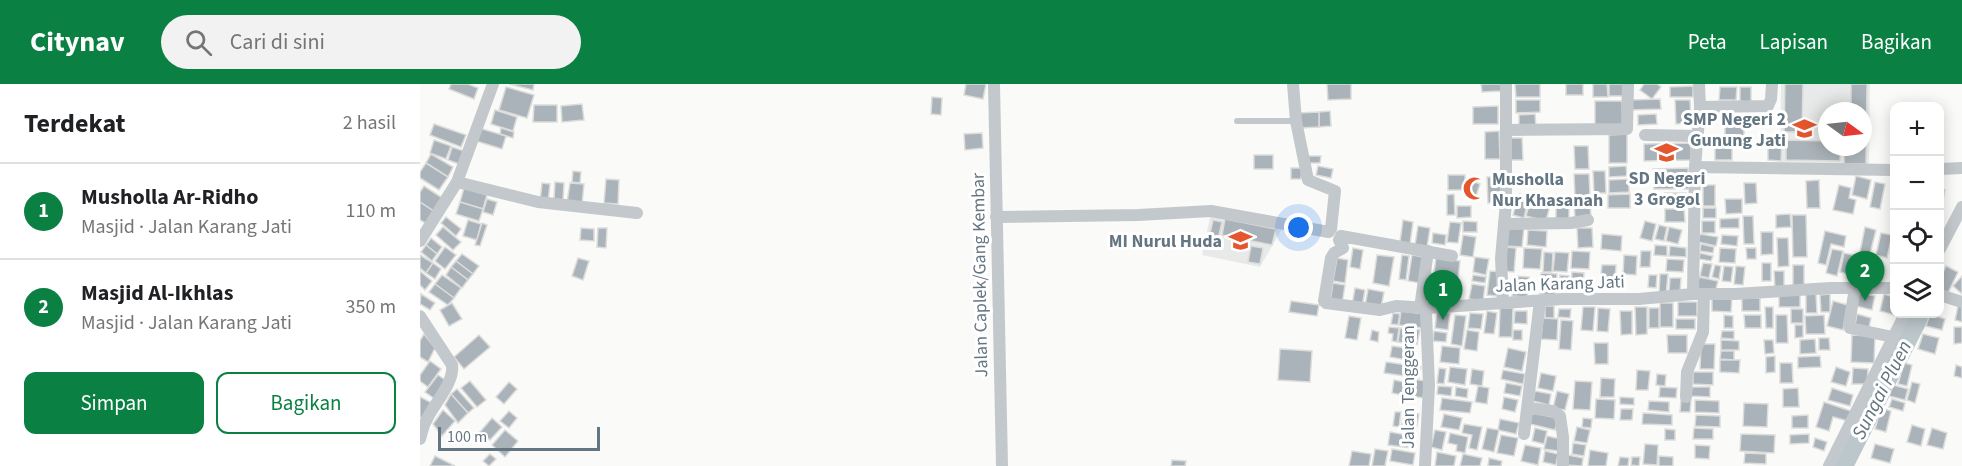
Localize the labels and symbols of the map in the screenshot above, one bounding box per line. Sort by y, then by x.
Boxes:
north arrow [1818,102,1872,156]
place label: SMP Negeri 2 Gunung Jati [1683,107,1786,153]
school or university icon: SMP Negeri 2 Gunung Jati [1791,116,1817,142]
school or university icon: SD Negeri 3 Grogol [1654,139,1680,165]
place label: SD Negeri 3 Grogol [1629,166,1705,212]
place label: Musholla Nur Khasanah [1492,167,1603,213]
street label: Jalan Caplek/Gang Kembar [966,172,994,377]
mosque icon: Musholla Nur Khasanah [1461,176,1487,202]
your location [1284,213,1313,242]
school or university icon: MI Nurul Huda [1227,228,1253,254]
place label: MI Nurul Huda [1109,229,1222,254]
pin: 2 [1846,252,1884,301]
street label: Jalan Karang Jati [1495,269,1625,299]
pin: 1 [1424,270,1462,320]
street label: Jalan Tenggeran [1396,325,1421,449]
water label: Sungai Pluen [1845,336,1919,444]
scale bar [438,424,600,452]

